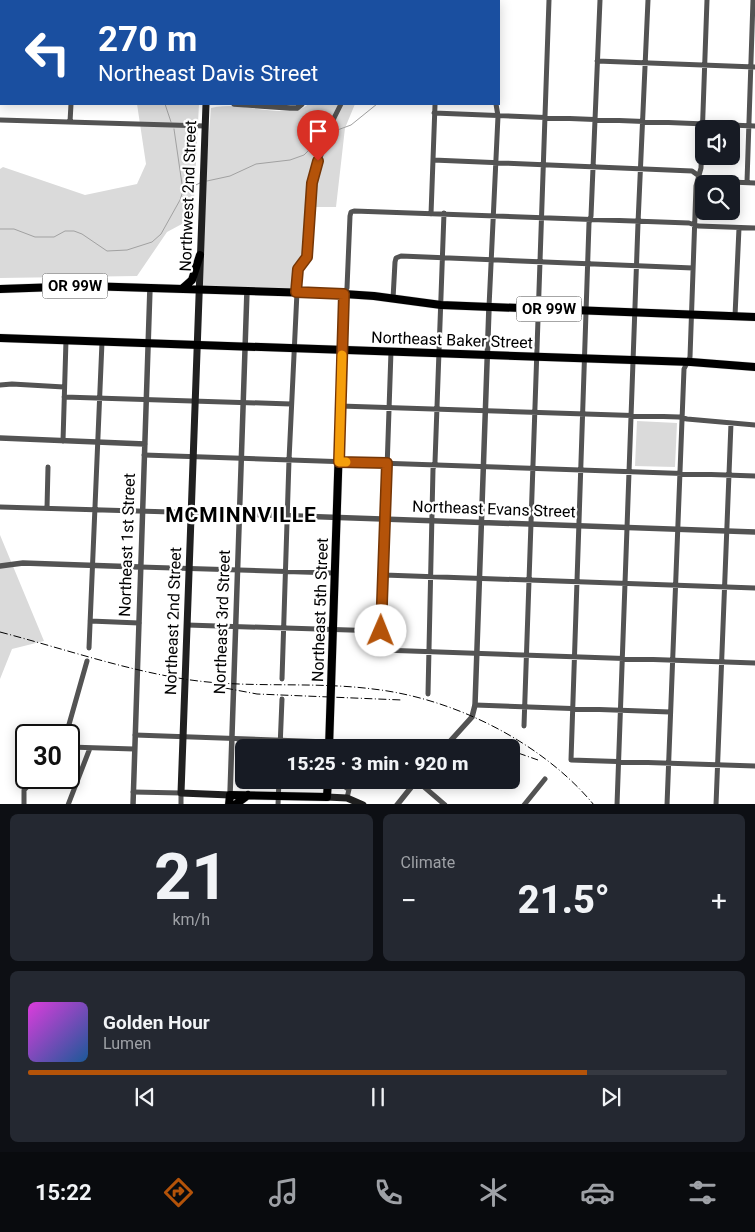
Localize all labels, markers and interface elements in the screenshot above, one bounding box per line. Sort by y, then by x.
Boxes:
text: 270 m [98,19,197,60]
icon: left [15,20,80,85]
text: Northeast Davis Street [98,61,318,86]
pin [297,110,339,161]
icon: arrive [304,117,332,145]
street label: Northwest 2nd Street [176,120,200,272]
map controls [695,120,740,220]
button: sound [695,120,740,165]
button: search [695,175,740,220]
road number: OR 99W [42,274,108,298]
road number: OR 99W [516,296,582,322]
street label: Northeast Baker Street [371,328,533,352]
street label: Northeast 1st Street [115,473,139,617]
street label: Northeast Evans Street [412,497,576,521]
district label: MCMINNVILLE [165,503,317,527]
street label: Northeast 5th Street [308,538,332,682]
street label: Northeast 2nd Street [161,547,185,695]
street label: Northeast 3rd Street [210,549,234,695]
position arrow [354,604,406,656]
speed limit sign: 30 [15,724,80,789]
text: 15:25 · 3 min · 920 m [286,752,469,775]
text: 21 [154,839,229,915]
text: Climate [401,853,455,872]
text: 21.5° [518,878,610,922]
text: − [401,884,417,917]
text: + [711,884,727,917]
text: km/h [172,910,210,929]
text: Golden Hour [103,1011,210,1034]
text: Lumen [103,1034,151,1053]
icon: previous [131,1083,159,1111]
icon: pause [364,1083,392,1111]
icon: next [597,1083,625,1111]
icon: directions [161,1175,196,1210]
icon: music [266,1175,301,1210]
icon: phone [371,1175,406,1210]
icon: climate [476,1175,511,1210]
icon: car [580,1175,615,1210]
icon: filters [685,1175,720,1210]
text: 15:22 [35,1180,92,1205]

